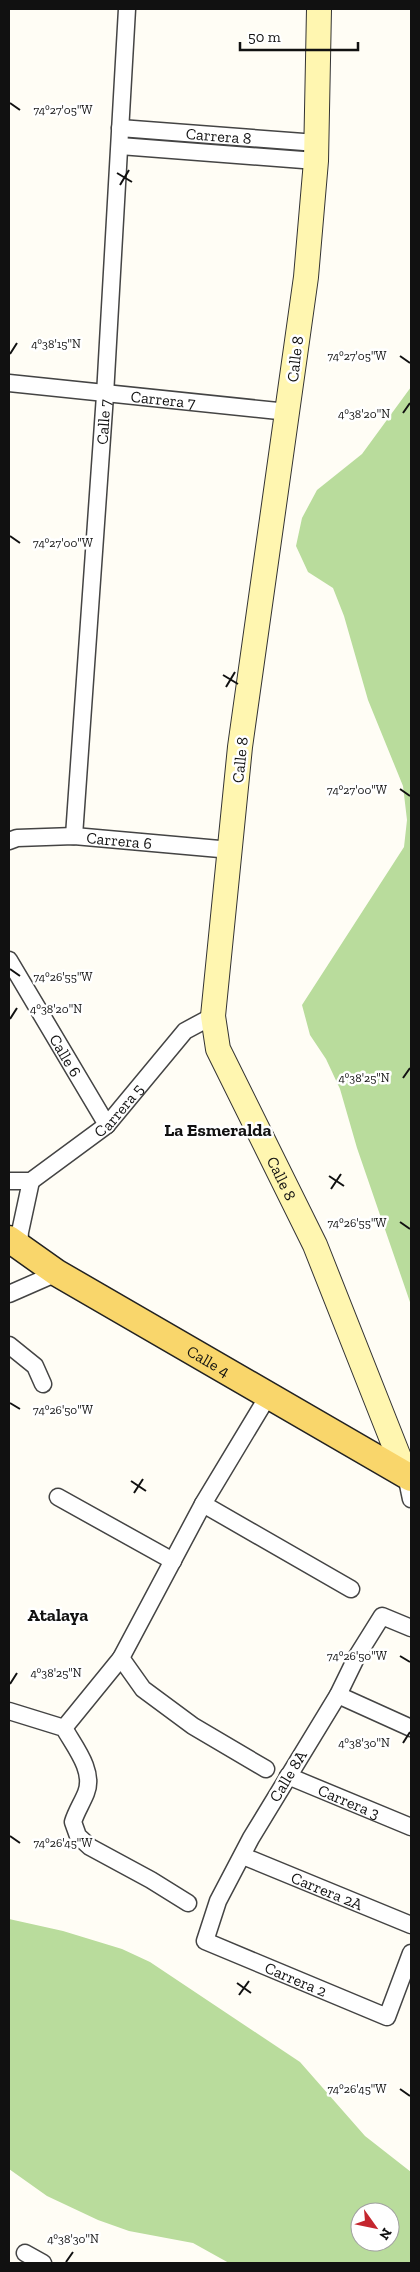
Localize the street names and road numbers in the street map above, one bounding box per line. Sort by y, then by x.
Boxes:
street label: Carrera 8 [185,124,252,147]
street label: Calle 8 [283,335,307,383]
street label: Carrera 7 [130,386,197,412]
street label: Calle 7 [92,398,114,445]
street label: Calle 8 [228,736,252,784]
street label: Carrera 6 [86,828,153,852]
street label: Calle 6 [46,1031,86,1080]
street label: Carrera 5 [90,1079,147,1141]
street label: Calle 8 [263,1153,301,1203]
street label: Calle 4 [184,1341,234,1381]
street label: Calle 8A [265,1746,311,1805]
street label: Carrera 3 [315,1780,383,1823]
street label: Carrera 2A [289,1867,366,1914]
street label: Carrera 2 [262,1958,330,2000]

